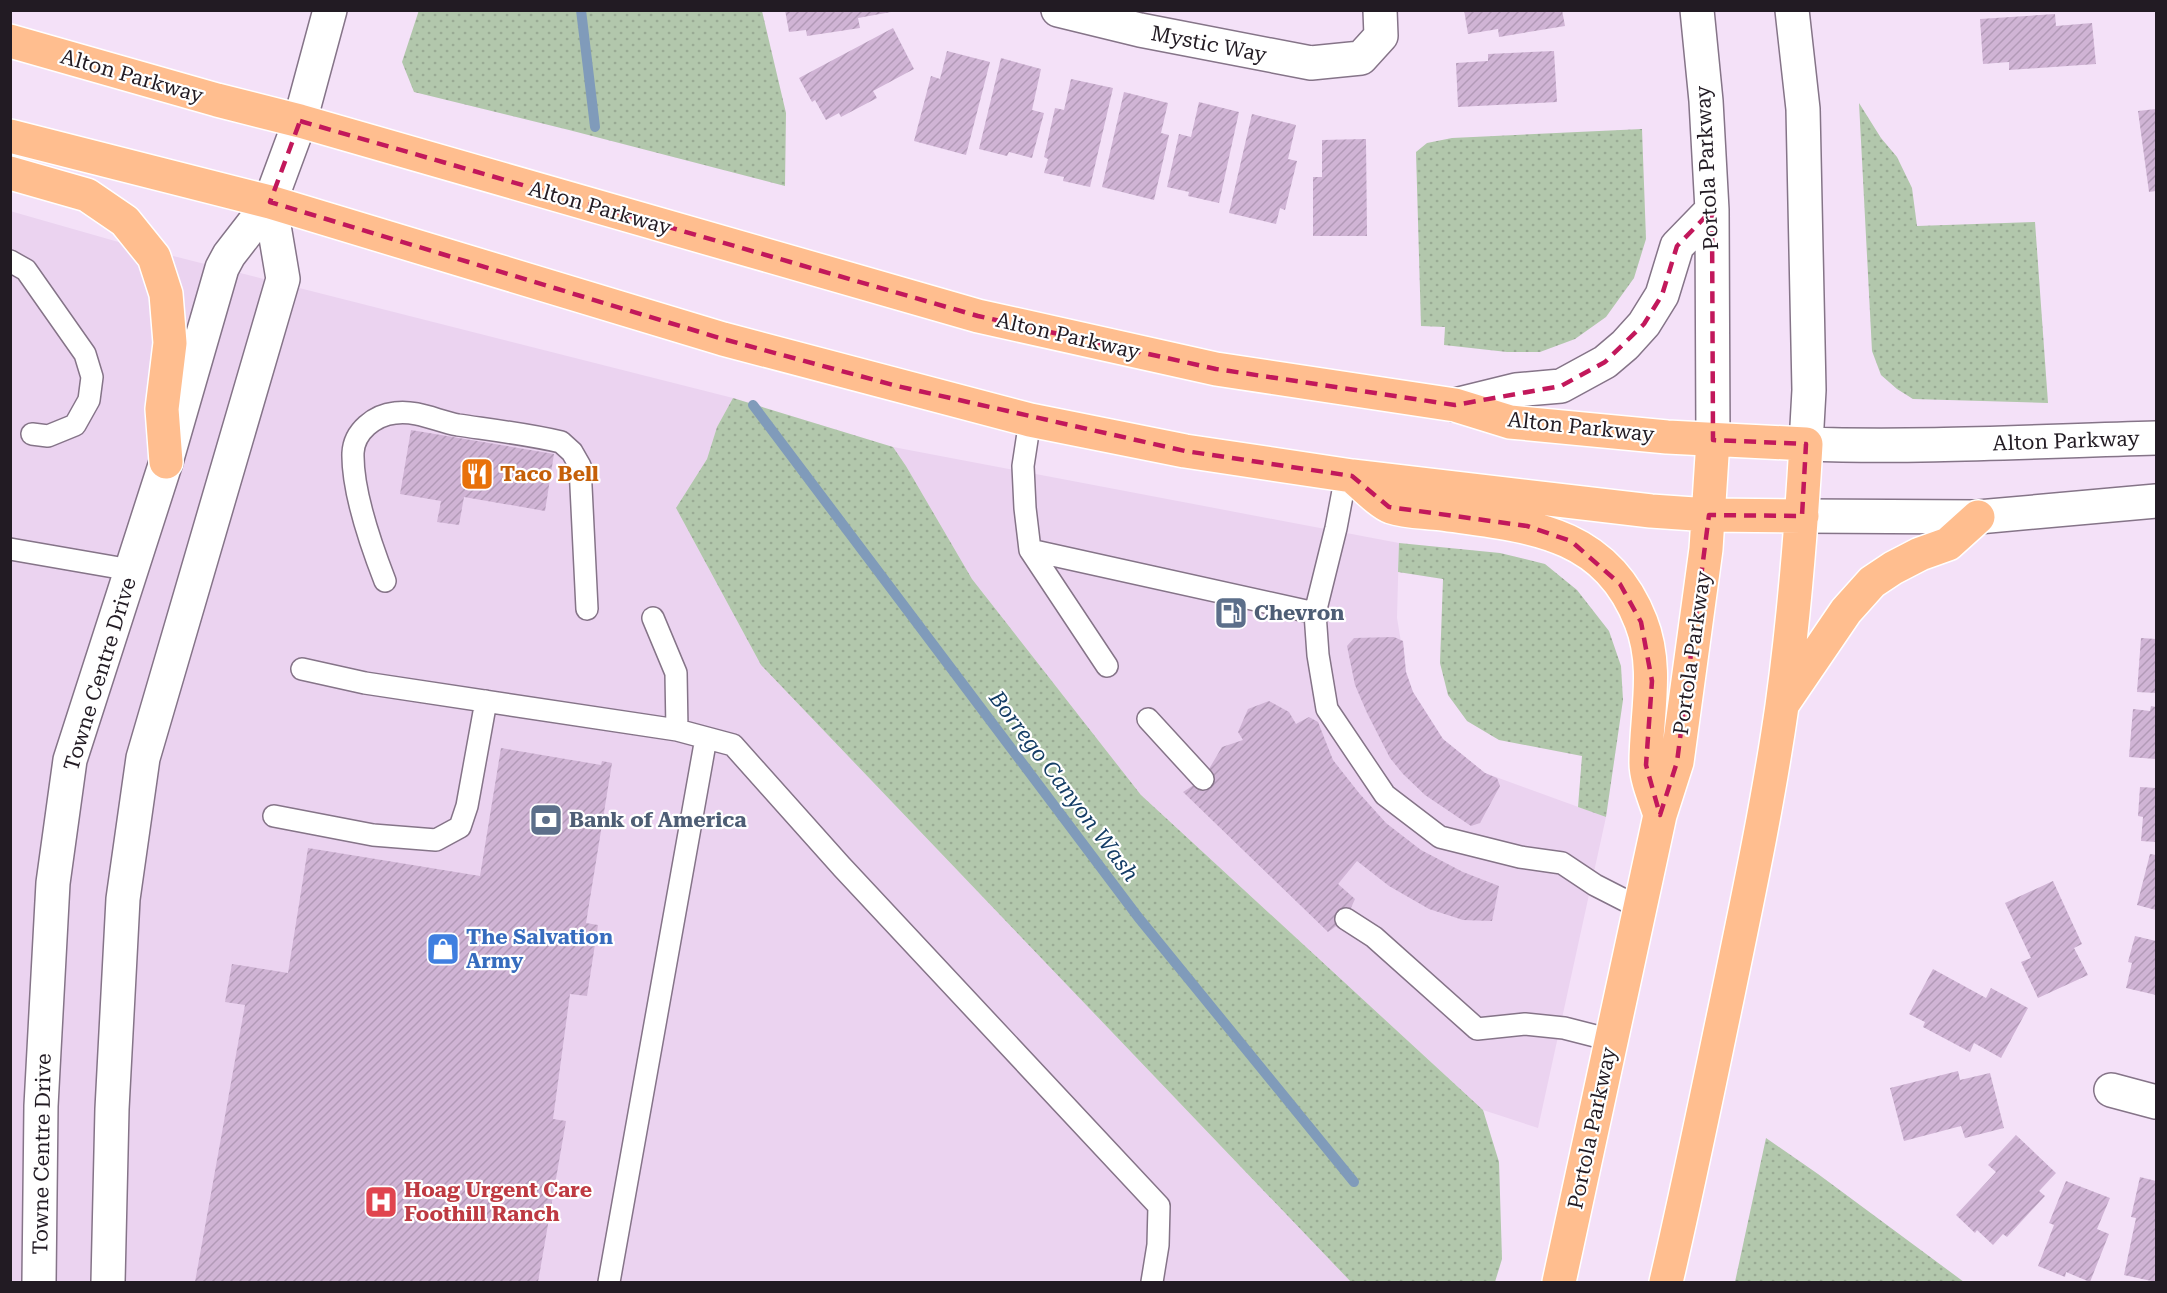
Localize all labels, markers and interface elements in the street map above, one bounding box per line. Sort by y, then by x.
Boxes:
street label: Mystic Way [1149,21,1269,67]
street label: Alton Parkway [58,44,207,108]
street label: Portola Parkway [1691,84,1723,251]
street label: Alton Parkway [526,176,675,240]
street label: Alton Parkway [994,308,1143,364]
street label: Alton Parkway [1507,407,1656,447]
street label: Alton Parkway [1992,426,2141,456]
restaurant icon: Taco Bell [459,456,495,492]
place label: Taco Bell [500,462,599,486]
street label: Portola Parkway [1669,569,1715,736]
street label: Towne Centre Drive [59,574,141,774]
fuel station icon: Chevron [1213,595,1249,631]
place label: Chevron [1254,601,1344,625]
water label: Borrego Canyon Wash [984,685,1144,886]
bank icon: Bank of America [528,802,564,838]
place label: Bank of America [569,808,747,832]
place label: The Salvation Army [466,925,613,973]
shop icon: The Salvation Army [425,931,461,967]
street label: Portola Parkway [1563,1044,1621,1211]
street label: Towne Centre Drive [28,1053,56,1255]
place label: Hoag Urgent Care Foothill Ranch [404,1178,592,1226]
hospital icon: Hoag Urgent Care Foothill Ranch [363,1184,399,1220]

